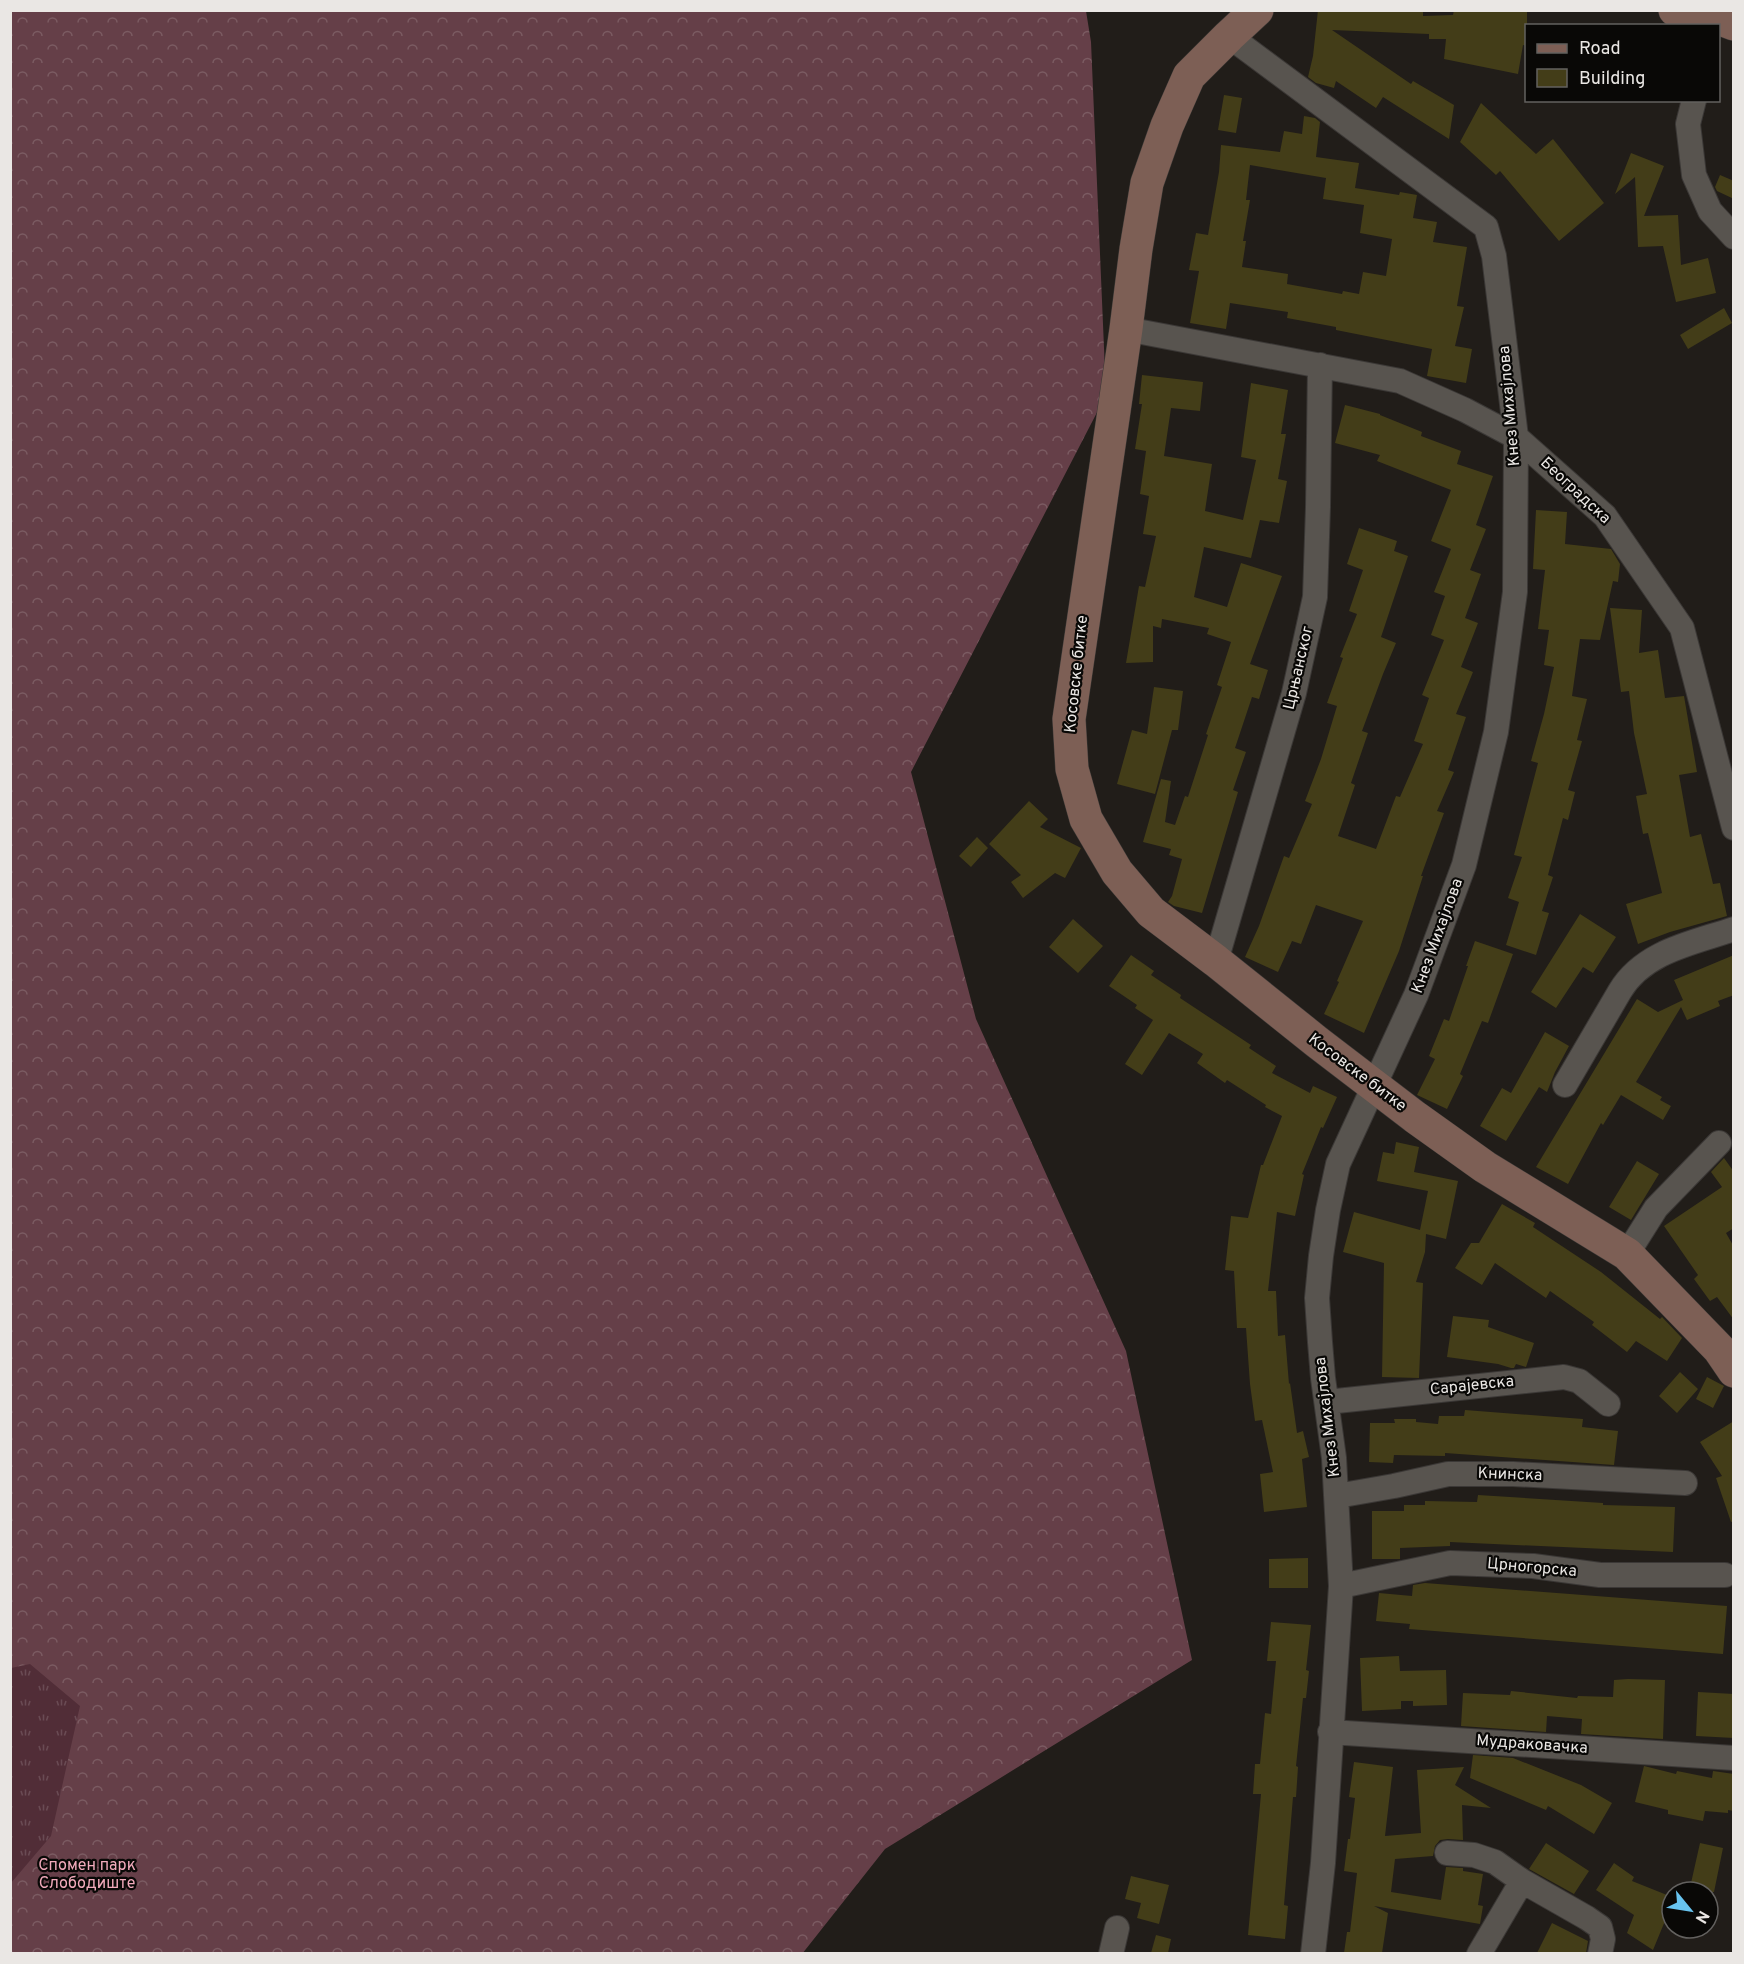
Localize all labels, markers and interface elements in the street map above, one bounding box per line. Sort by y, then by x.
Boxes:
legend [1525,24,1720,102]
text: Road [1579,38,1621,61]
text: Building [1579,68,1645,91]
street label: Кнез Михајлова [1495,345,1525,467]
street label: Београдска [1536,453,1614,529]
street label: Косовске битке [1061,614,1093,734]
street label: Црњанског [1280,624,1318,712]
street label: Кнез Михајлова [1408,876,1468,996]
street label: Косовске битке [1304,1029,1410,1117]
street label: Кнез Михајлова [1311,1356,1345,1478]
street label: Сарајевска [1429,1372,1515,1400]
street label: Книнска [1477,1464,1543,1486]
street label: Црногорска [1486,1554,1578,1582]
street label: Мудраковачка [1476,1731,1588,1759]
park label: Спомен парк Слободиште [38,1856,136,1894]
north arrow [1660,1880,1720,1940]
text: N [1690,1907,1713,1926]

